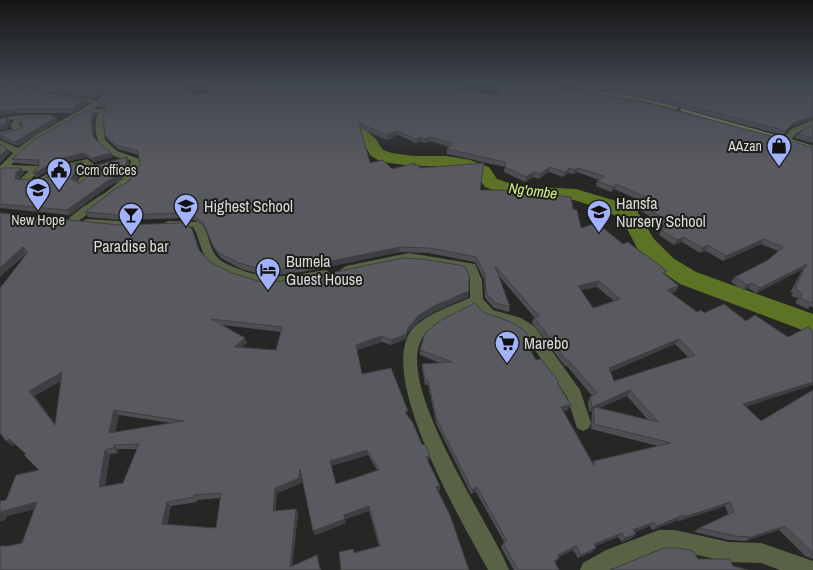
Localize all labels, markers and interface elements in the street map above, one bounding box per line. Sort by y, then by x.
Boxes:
shop icon: AAzan [766,133,792,167]
place label: AAzan [727,137,762,155]
public building icon: Ccm offices [46,157,72,191]
place label: Ccm offices [76,161,137,179]
school or university icon: New Hope [25,177,51,211]
water label: Ng'ombe [508,177,559,204]
place label: Hansfa Nursery School [616,192,706,232]
school or university icon: Highest School [173,193,199,227]
place label: Highest School [204,195,293,217]
school or university icon: Hansfa Nursery School [586,199,612,233]
bar icon: Paradise bar [118,202,144,236]
place label: New Hope [11,211,65,229]
place label: Paradise bar [93,235,169,257]
place label: Bumela Guest House [286,250,363,290]
hotel icon: Bumela Guest House [255,257,281,291]
supermarket icon: Marebo [494,330,520,364]
place label: Marebo [524,332,568,354]

